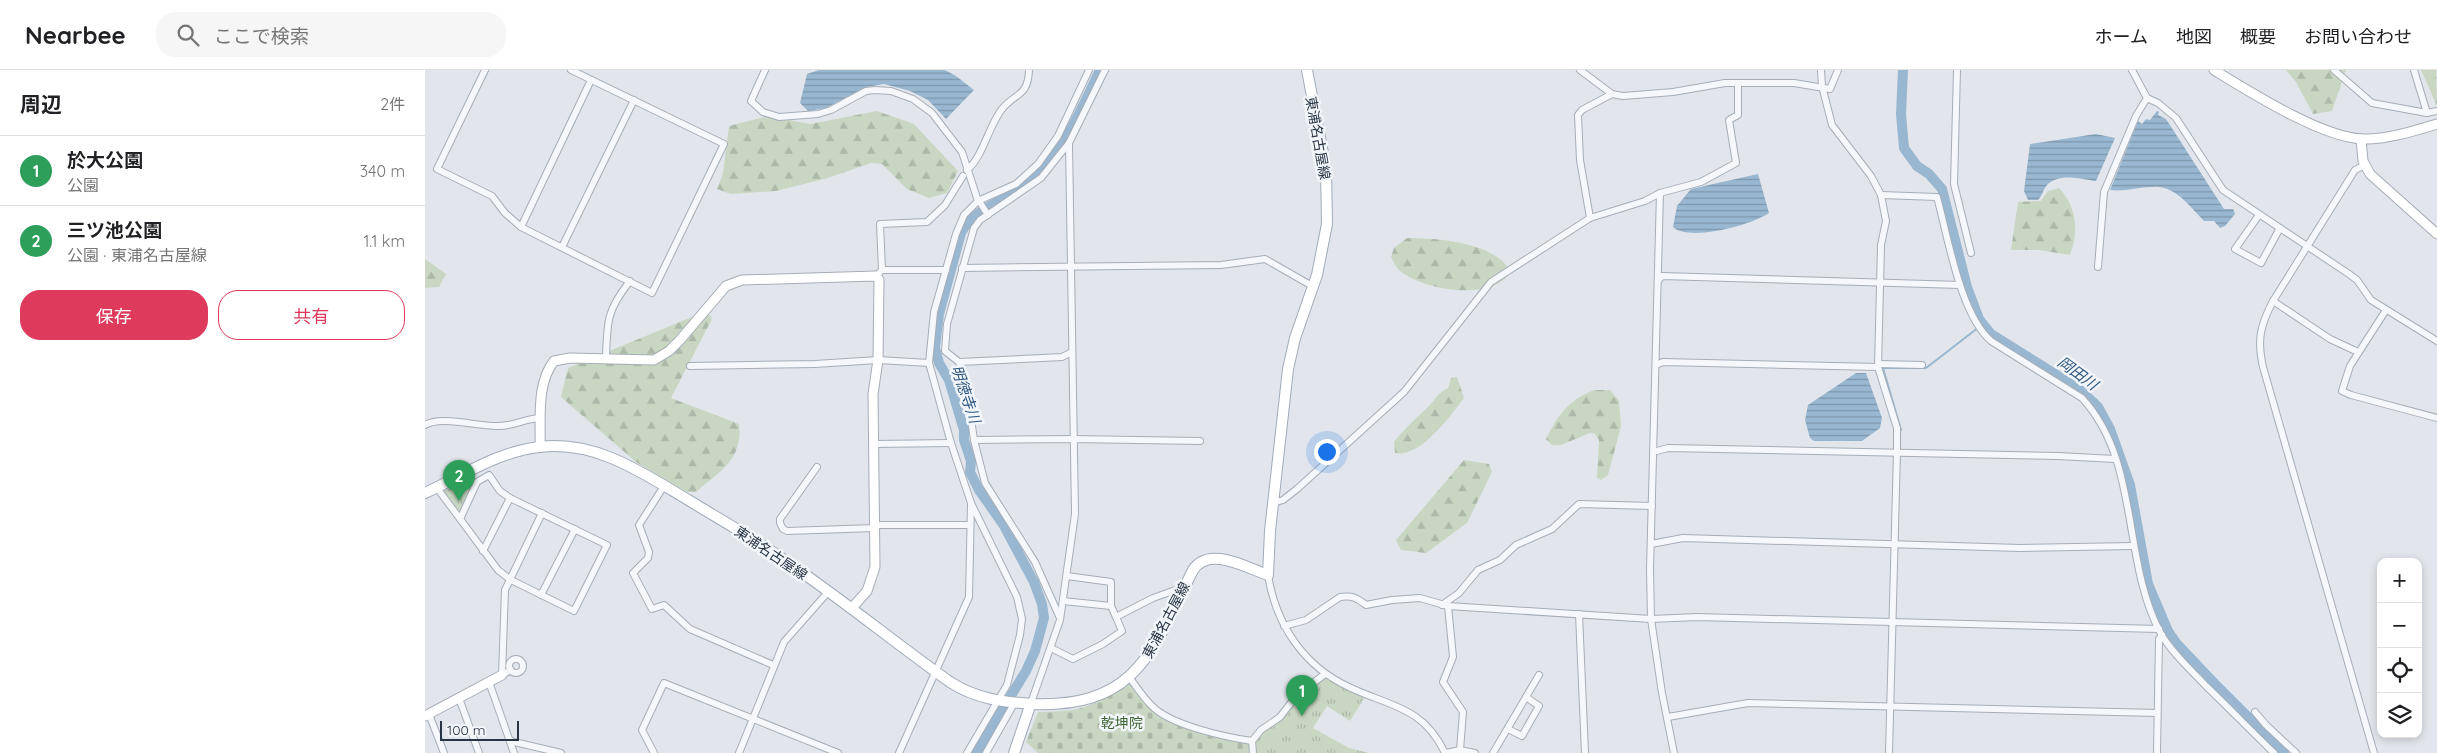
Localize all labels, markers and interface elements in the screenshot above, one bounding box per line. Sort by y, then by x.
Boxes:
search box [156,12,506,57]
text: Nearbee [25,20,126,50]
icon: search [174,21,202,49]
text: ここで検索 [214,24,309,48]
text: ホーム [2095,25,2148,48]
text: 地図 [2176,25,2212,48]
text: 概要 [2240,25,2276,48]
text: お問い合わせ [2304,25,2412,48]
text: 周辺 [20,91,62,117]
text: 2件 [380,94,405,114]
street label: 東浦名古屋線 [1302,95,1334,181]
text: 於大公園 [67,148,143,172]
text: 1 [33,161,39,181]
text: 340 m [360,161,405,181]
text: 公園 [67,175,99,195]
text: 三ツ池公園 [67,218,162,242]
text: 2 [31,231,41,251]
text: 1.1 km [363,231,405,251]
text: 公園 · 東浦名古屋線 [67,245,207,265]
button: 保存 [20,290,208,340]
button: 共有 [218,290,405,340]
water label: 岡田川 [2054,352,2103,395]
water label: 明徳寺川 [947,363,985,427]
your location [1314,439,1340,465]
pin: 2 [443,460,475,501]
street label: 東浦名古屋線 [731,522,811,584]
map controls [2377,558,2422,738]
button: + [2377,558,2422,603]
street label: 東浦名古屋線 [1138,579,1194,661]
button: − [2377,603,2422,648]
button: locate [2377,648,2422,693]
pin: 1 [1286,675,1318,716]
button: layers [2377,693,2422,738]
park label: 乾坤院 [1101,714,1143,732]
scale bar [440,718,519,741]
text: 100 m [447,721,485,739]

